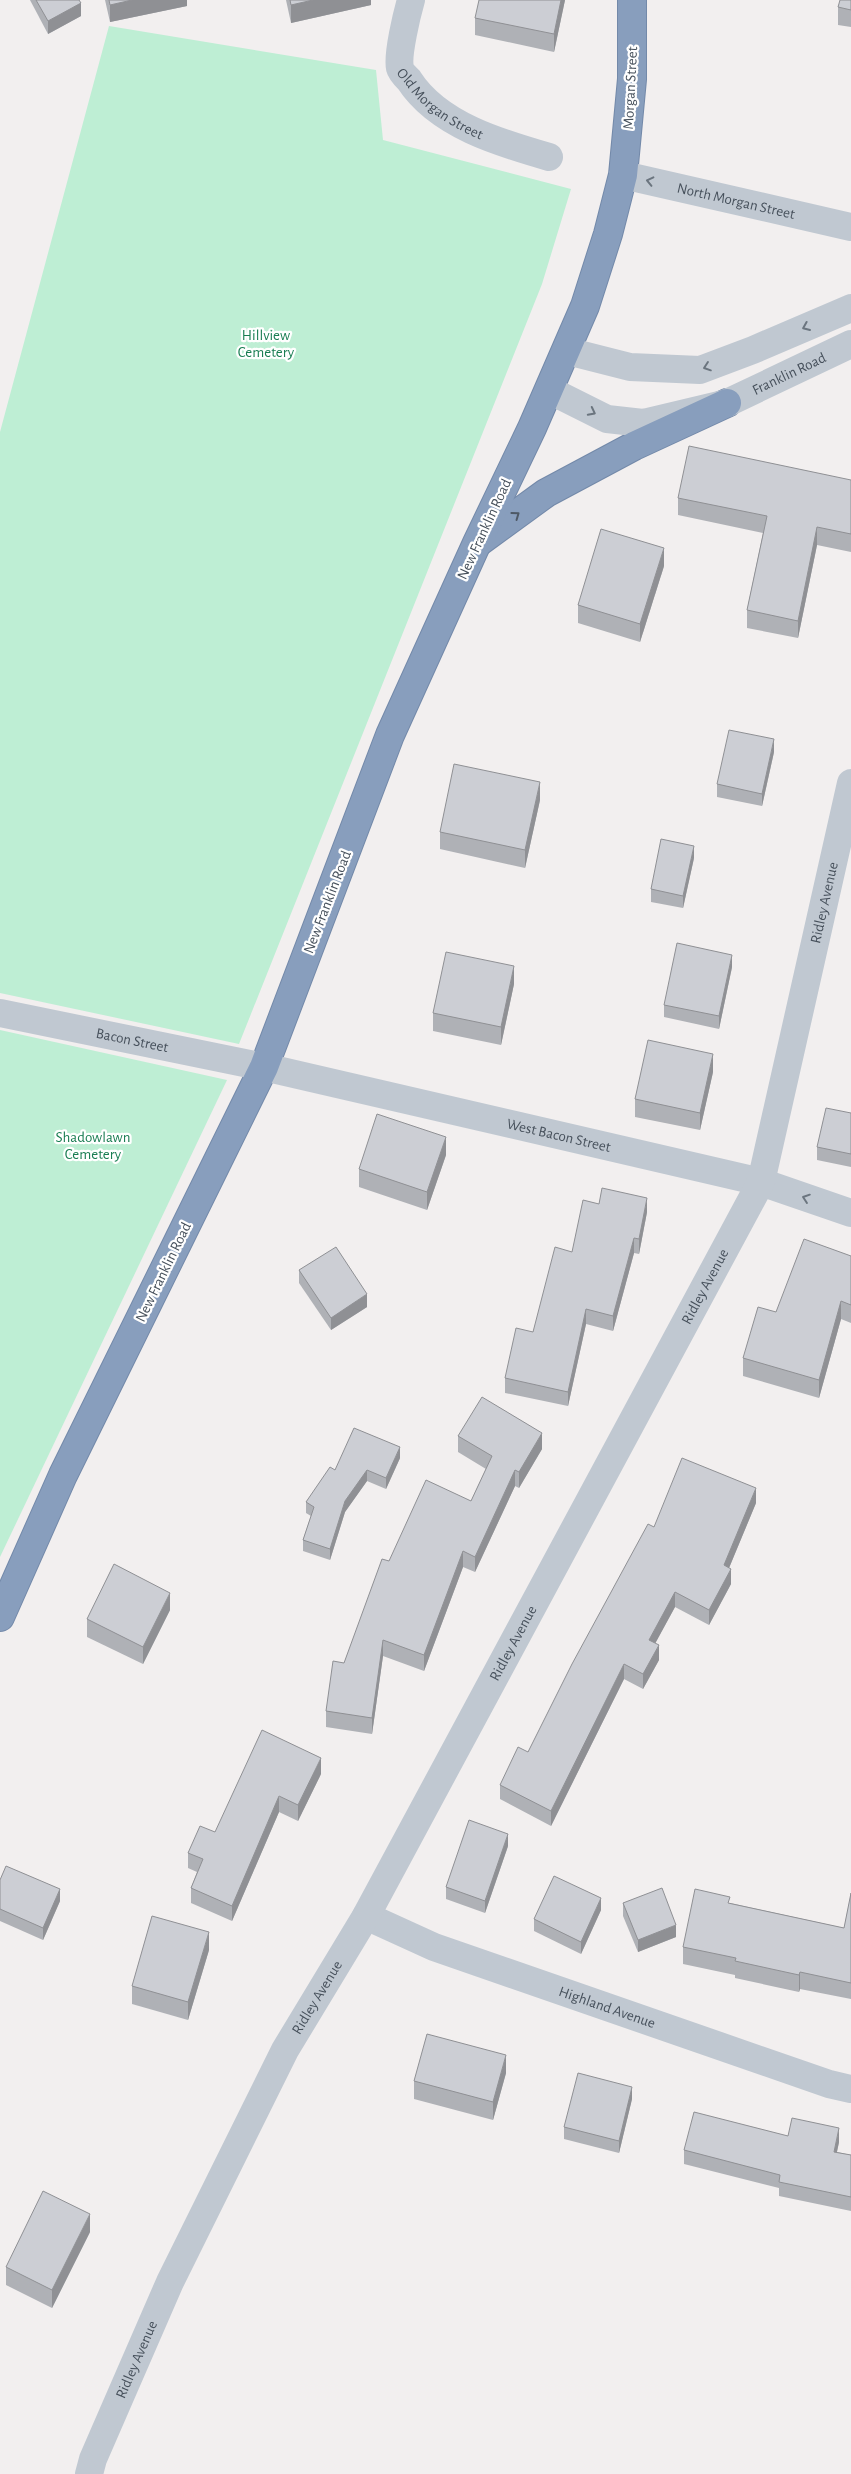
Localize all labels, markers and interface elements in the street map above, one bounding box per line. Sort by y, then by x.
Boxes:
street label: Morgan Street [621,46,640,130]
street label: Old Morgan Street [394,65,485,142]
one-way arrow [645,176,654,187]
street label: North Morgan Street [676,181,796,222]
one-way arrow [802,321,811,332]
park label: Hillview Cemetery [238,328,295,360]
street label: Franklin Road [750,350,828,398]
one-way arrow [704,361,712,371]
one-way arrow [587,406,596,416]
street label: New Franklin Road [455,477,514,582]
one-way arrow [510,512,519,520]
street label: New Franklin Road [301,848,354,956]
street label: Ridley Avenue [808,860,841,945]
street label: Bacon Street [95,1026,170,1055]
street label: West Bacon Street [505,1116,612,1155]
park label: Shadowlawn Cemetery [56,1130,130,1162]
one-way arrow [802,1194,811,1204]
street label: New Franklin Road [133,1220,194,1324]
street label: Ridley Avenue [679,1246,732,1327]
street label: Ridley Avenue [487,1603,540,1683]
street label: Ridley Avenue [289,1958,345,2037]
street label: Highland Avenue [557,1984,657,2031]
street label: Ridley Avenue [113,2319,160,2401]

